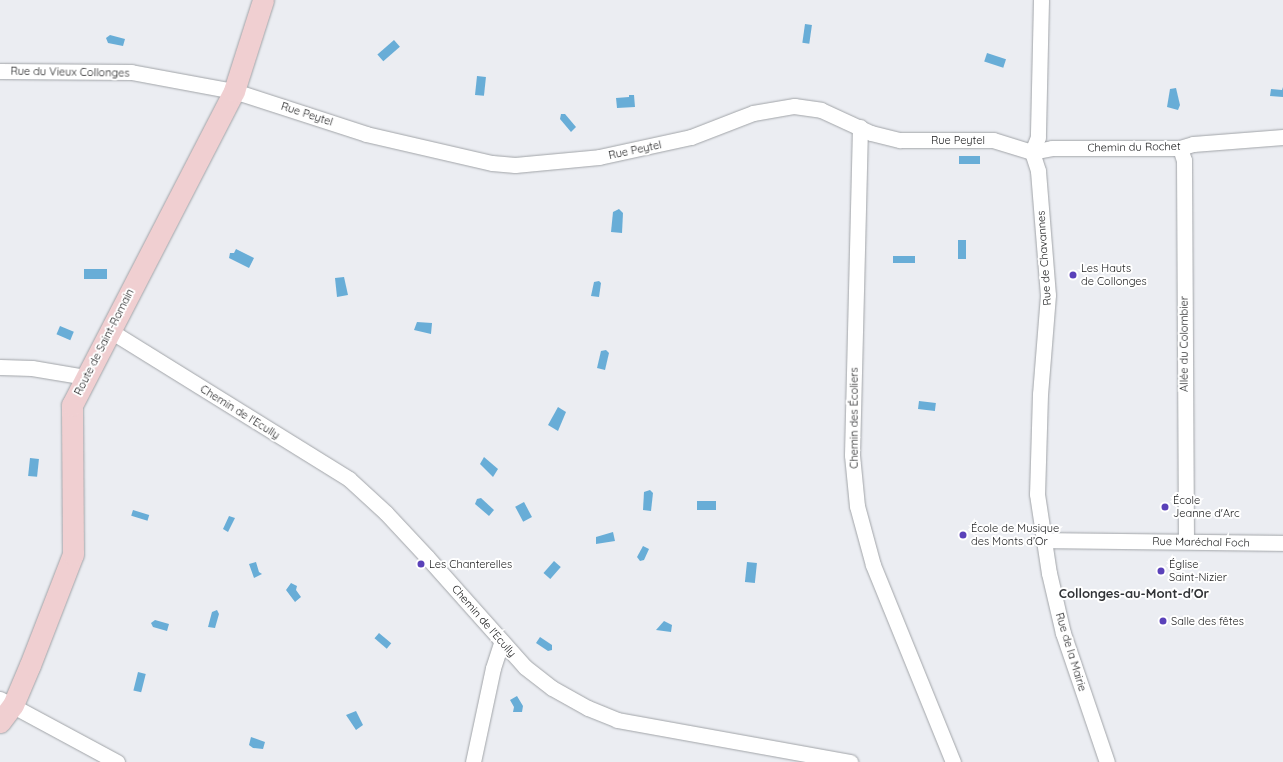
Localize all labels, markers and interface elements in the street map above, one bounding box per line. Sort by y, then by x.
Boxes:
street label: Rue du Vieux Collonges [10,64,130,80]
street label: Rue Peytel [279,99,335,129]
street label: Rue Peytel [931,133,985,147]
street label: Rue Peytel [607,138,663,162]
street label: Chemin du Rochet [1087,140,1181,154]
street label: Rue de Chavannes [1034,210,1054,306]
place label: Les Hauts de Collonges [1081,262,1147,288]
marker: Les Hauts de Collonges [1068,270,1078,280]
street label: Route de Saint-Romain [71,286,137,398]
street label: Allée du Colombier [1177,296,1191,392]
street label: Chemin des Écoliers [847,367,861,469]
street label: Chemin de l'Ecully [198,382,282,442]
place label: École Jeanne d'Arc [1173,494,1240,520]
marker: École Jeanne d'Arc [1160,502,1170,512]
place label: École de Musique des Monts d’Or [971,522,1059,548]
marker: École de Musique des Monts d’Or [958,530,968,540]
street label: Rue Maréchal Foch [1152,535,1250,549]
place label: Les Chanterelles [429,557,512,571]
place label: Église Saint-Nizier [1169,558,1227,584]
marker: Les Chanterelles [416,559,426,569]
marker: Église Saint-Nizier [1156,566,1166,576]
street label: Chemin de l'Ecully [449,582,519,660]
district label: Collonges-au-Mont-d'Or [1059,585,1209,601]
street label: Rue de la Mairie [1053,611,1089,693]
place label: Salle des fêtes [1171,614,1244,628]
marker: Salle des fêtes [1158,616,1168,626]

